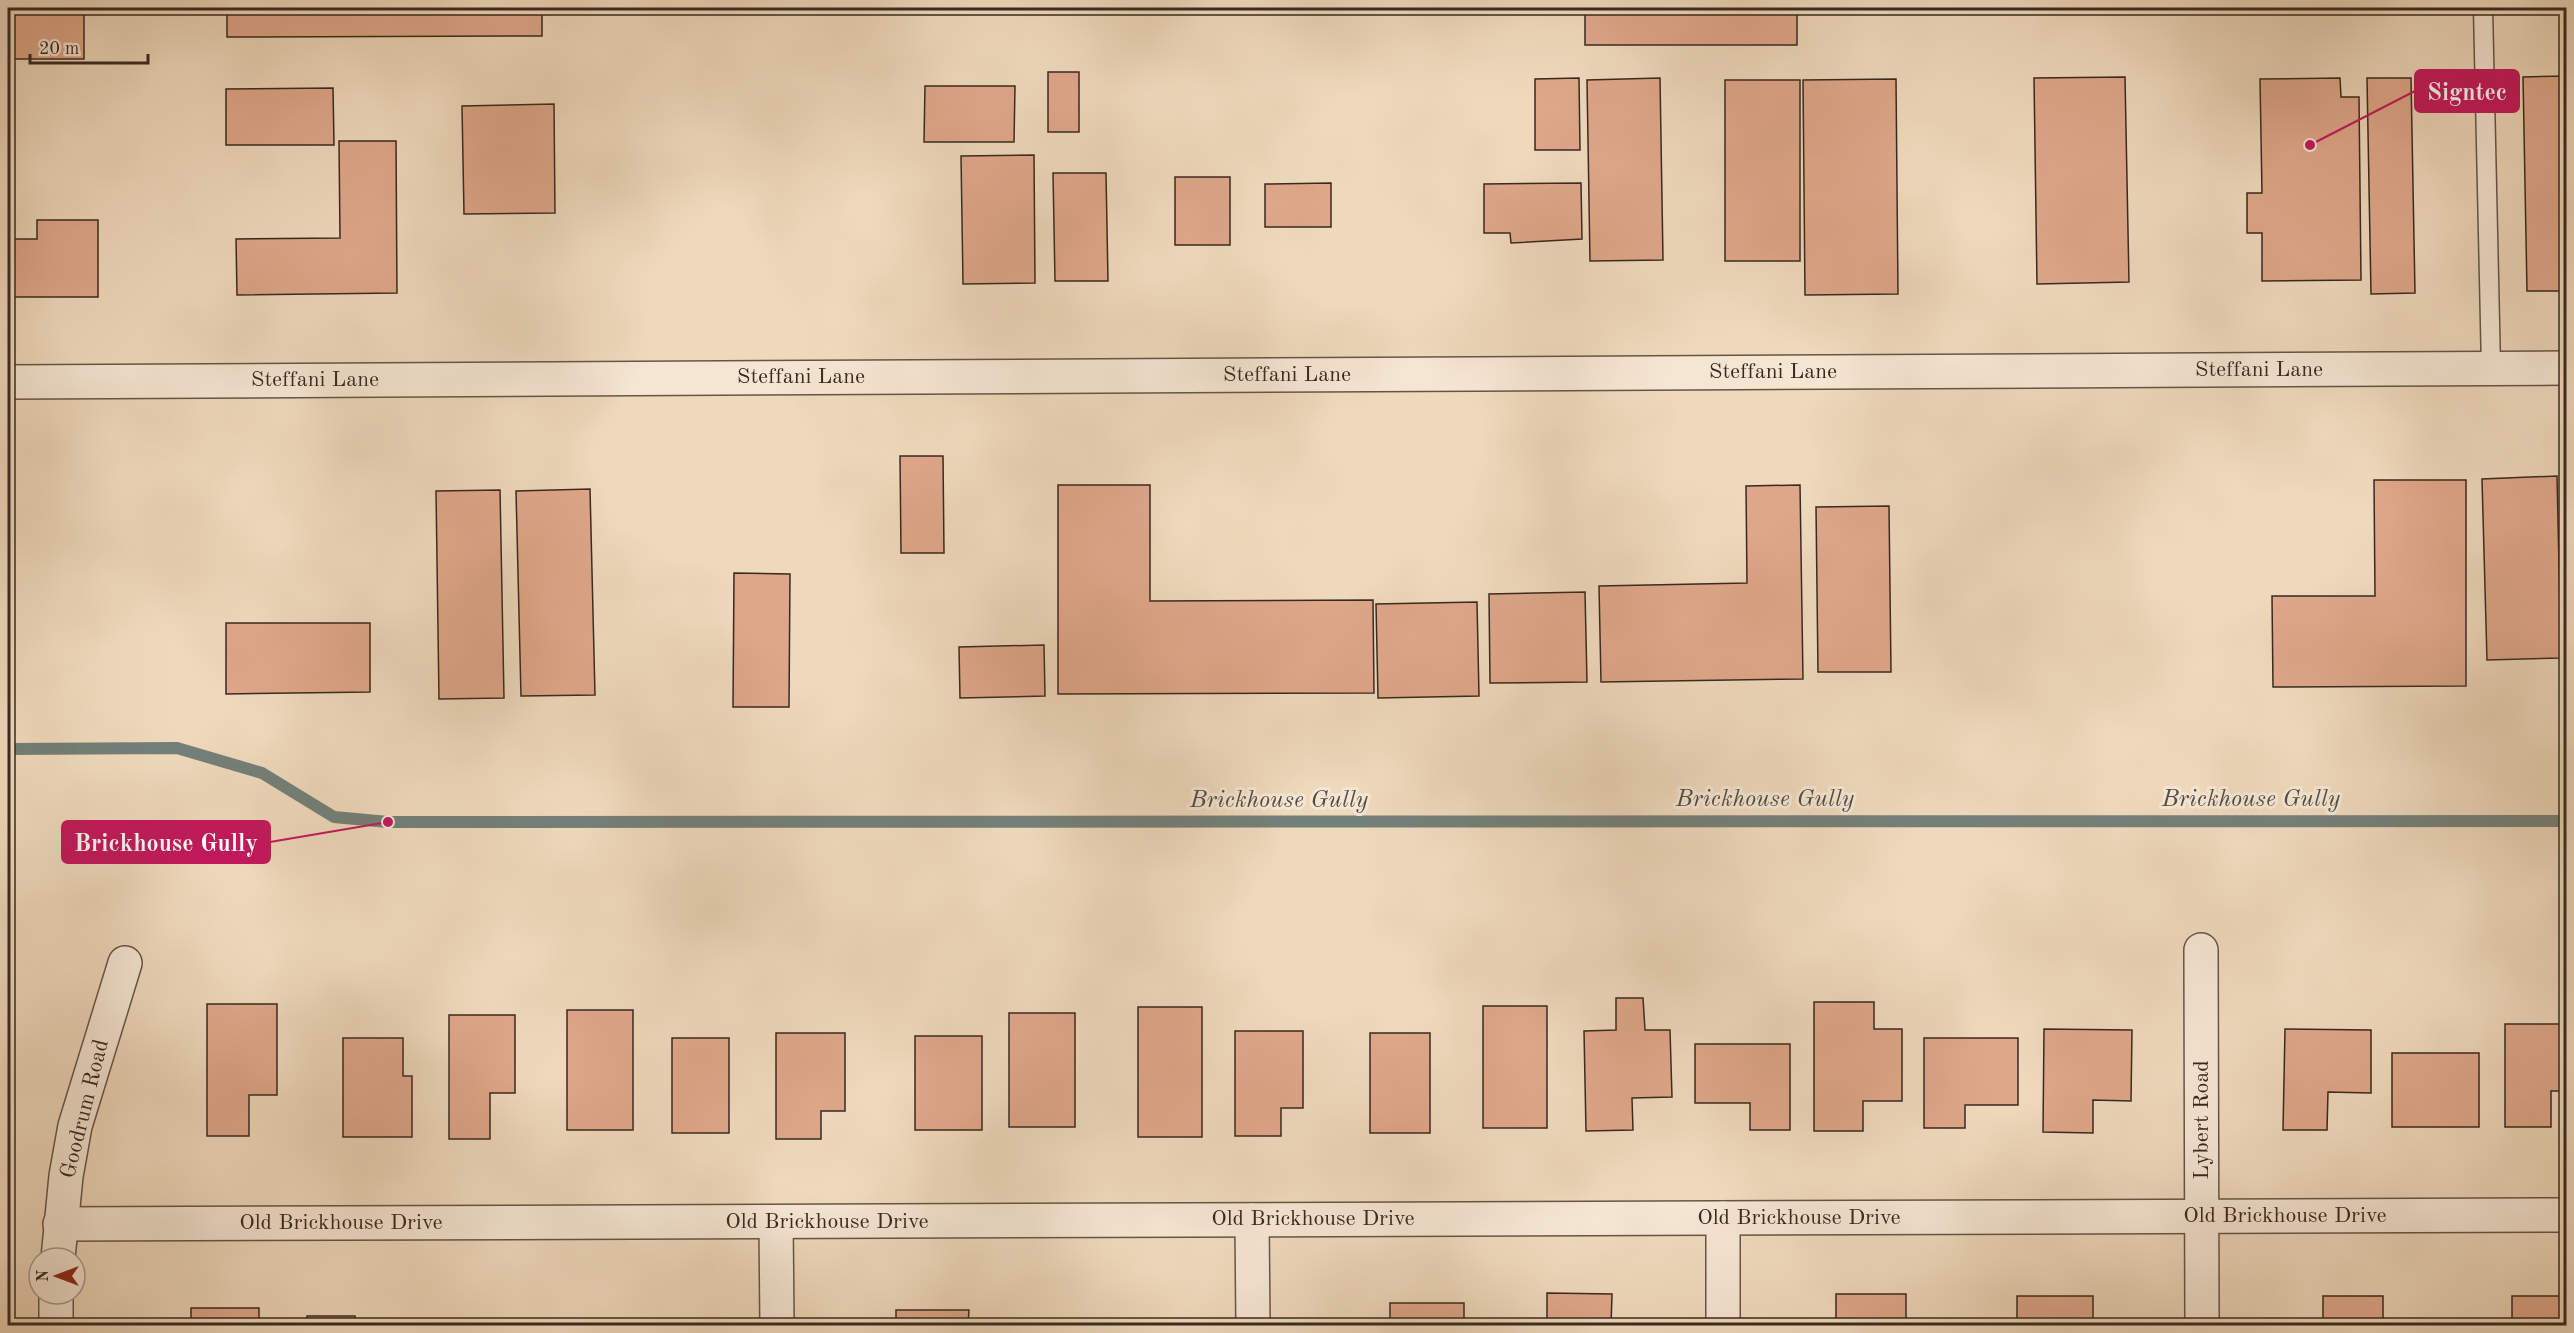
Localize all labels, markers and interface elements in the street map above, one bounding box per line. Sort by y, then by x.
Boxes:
scale bar [30,27,148,65]
text: 20 m [39,40,79,58]
callout: Signtec [2415,70,2519,112]
text: Signtec [2427,82,2507,106]
street label: Steffani Lane [2195,359,2323,381]
street label: Steffani Lane [1709,361,1837,383]
street label: Steffani Lane [1223,364,1351,386]
street label: Steffani Lane [737,366,865,388]
street label: Steffani Lane [251,369,379,391]
water label: Brickhouse Gully [1675,788,1855,812]
water label: Brickhouse Gully [2161,788,2341,812]
water label: Brickhouse Gully [1189,789,1369,813]
callout: Brickhouse Gully [62,821,270,863]
text: Brickhouse Gully [74,833,258,857]
street label: Goodrum Road [57,1037,113,1181]
street label: Lybert Road [2191,1060,2213,1180]
street label: Old Brickhouse Drive [2183,1205,2387,1227]
street label: Old Brickhouse Drive [1697,1207,1901,1229]
street label: Old Brickhouse Drive [1211,1208,1415,1230]
street label: Old Brickhouse Drive [725,1211,929,1233]
street label: Old Brickhouse Drive [239,1212,443,1234]
north arrow [27,1246,87,1306]
text: N [36,1269,52,1282]

